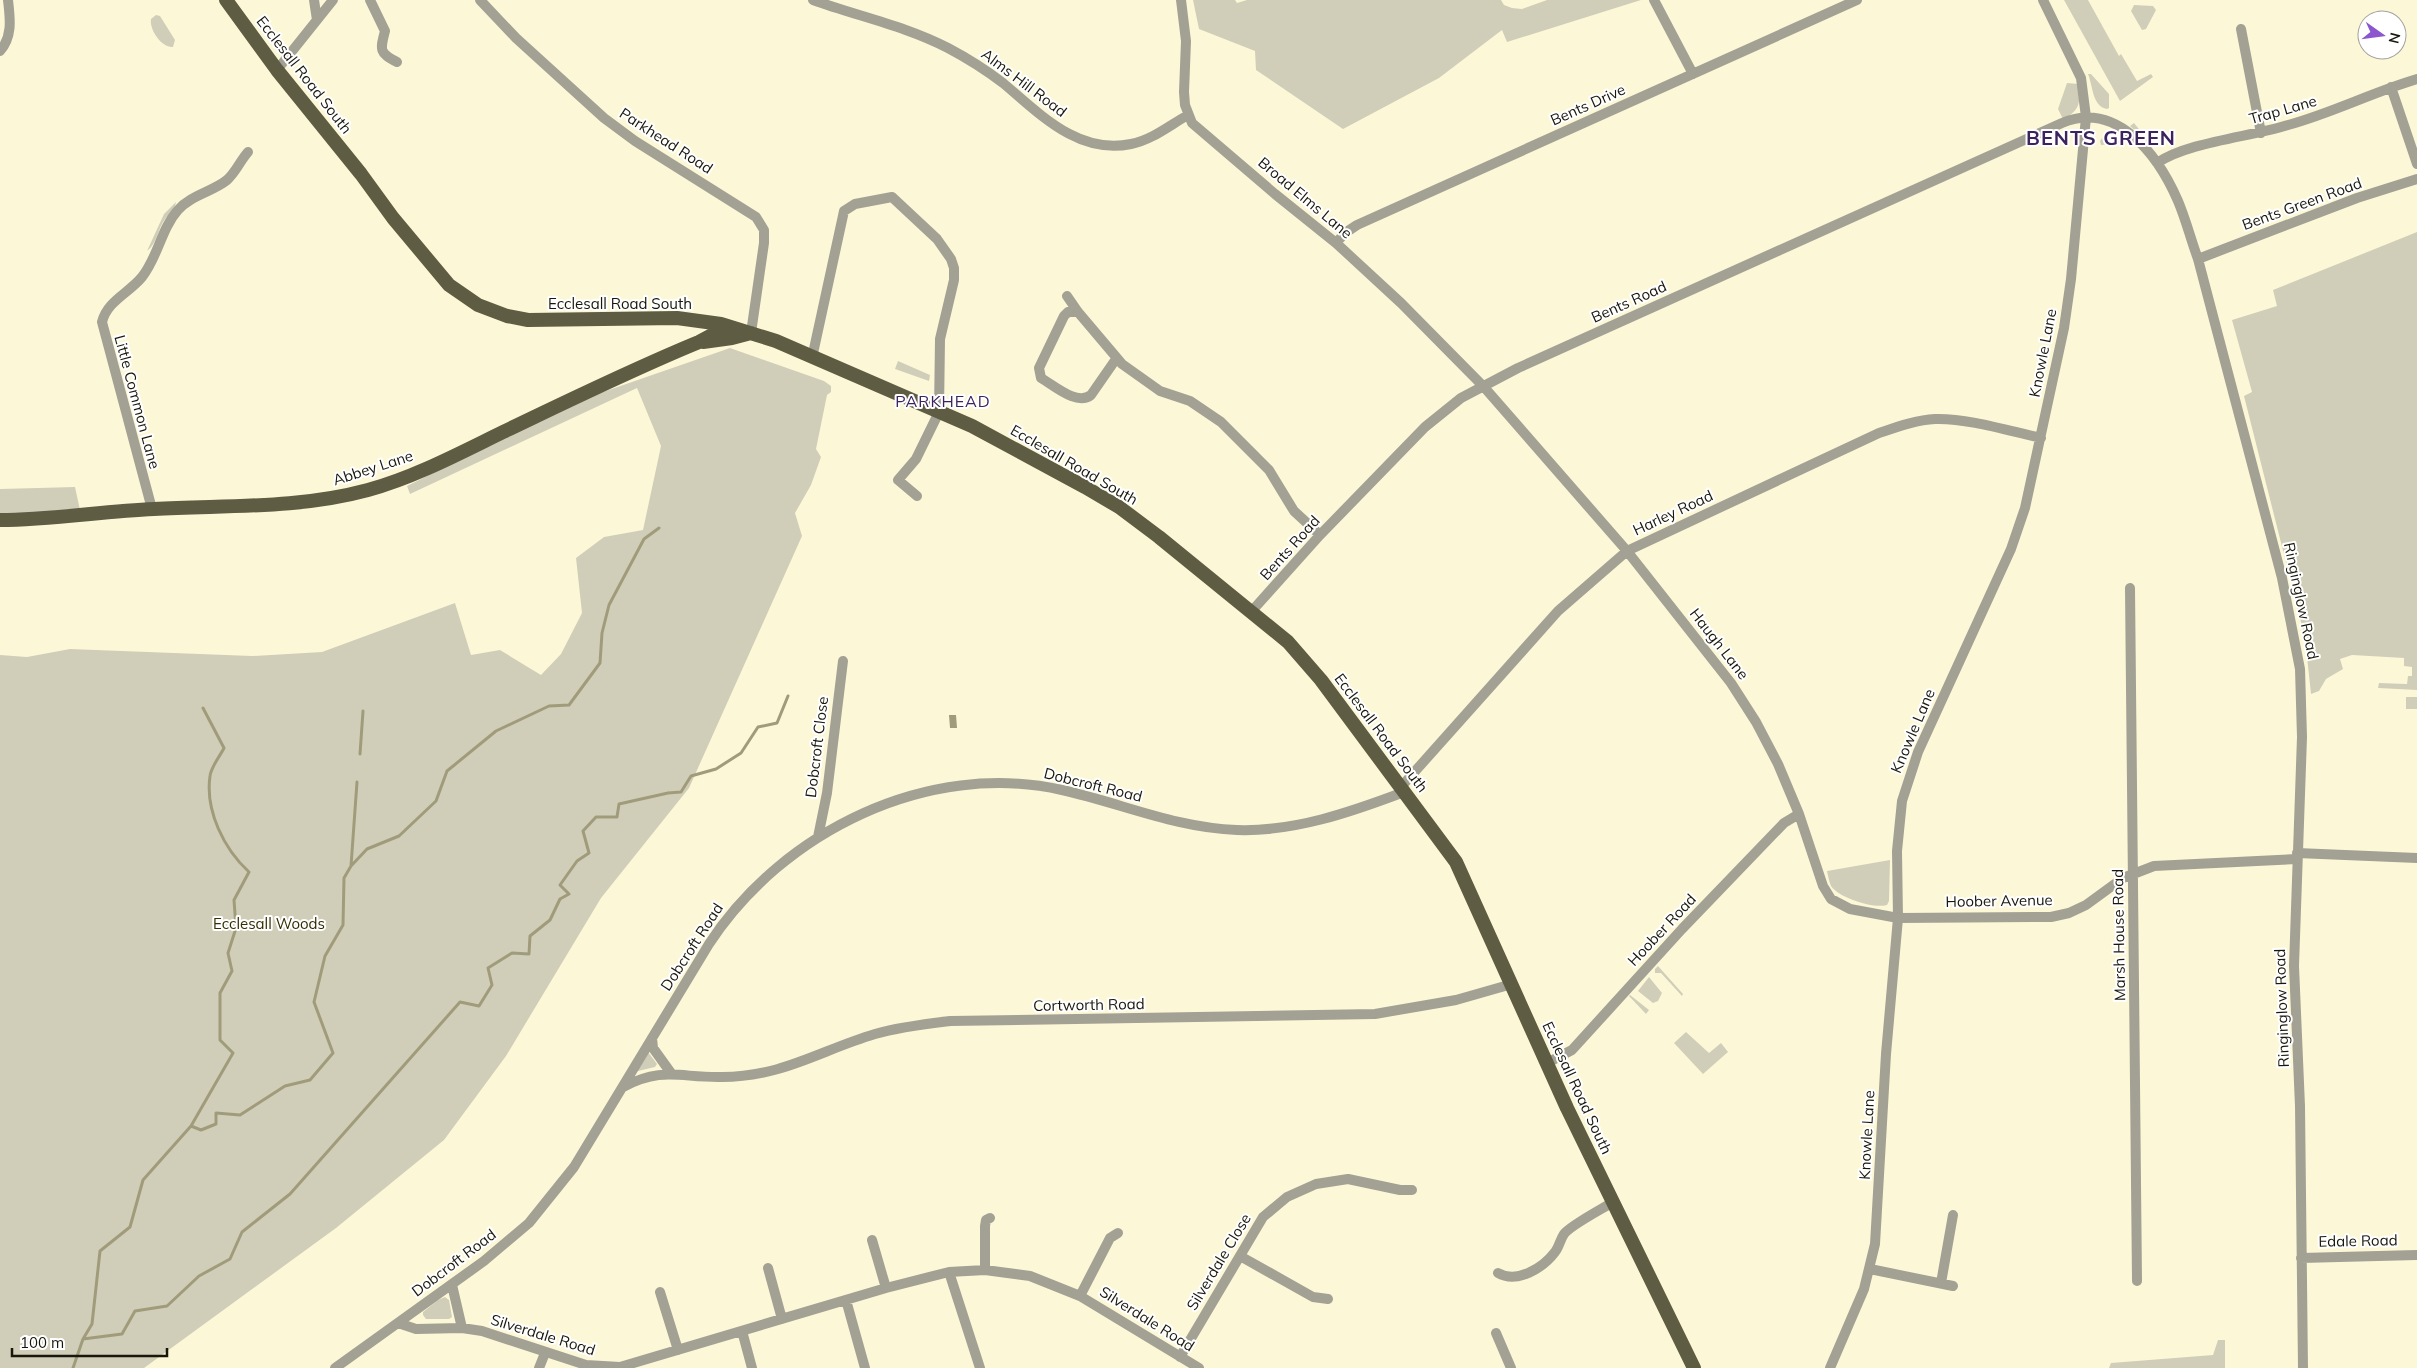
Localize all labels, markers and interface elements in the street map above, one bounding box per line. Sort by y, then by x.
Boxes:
north arrow [2357,10,2407,60]
street label: Ecclesall Road South [253,12,356,137]
text: N [2385,31,2405,45]
street label: Alms Hill Road [978,44,1071,121]
street label: Bents Drive [1547,80,1628,129]
street label: Trap Lane [2247,91,2319,128]
street label: Parkhead Road [616,103,716,178]
district label: BENTS GREEN [2026,125,2176,150]
street label: Broad Elms Lane [1254,153,1356,243]
street label: Bents Green Road [2239,173,2364,234]
street label: Bents Road [1588,276,1669,327]
street label: Ecclesall Road South [548,294,692,313]
street label: Knowle Lane [2025,307,2060,399]
street label: Little Common Lane [110,333,164,471]
district label: PARKHEAD [895,391,991,411]
street label: Ecclesall Road South [1007,420,1141,509]
street label: Abbey Lane [330,446,415,489]
street label: Harley Road [1630,486,1716,539]
street label: Bents Road [1256,511,1324,584]
street label: Ringinglow Road [2280,541,2323,661]
street label: Haugh Lane [1686,604,1753,683]
street label: Ecclesall Road South [1330,669,1432,796]
street label: Knowle Lane [1886,686,1939,776]
street label: Dobcroft Close [801,695,832,799]
street label: Dobcroft Road [1042,763,1144,806]
street label: Marsh House Road [2108,869,2129,1001]
street label: Hoober Road [1623,890,1700,970]
street label: Hoober Avenue [1945,890,2053,911]
street label: Dobcroft Road [656,899,727,994]
park label: Ecclesall Woods [213,914,325,933]
street label: Ringinglow Road [2270,948,2293,1068]
street label: Cortworth Road [1033,994,1145,1015]
street label: Ecclesall Road South [1538,1019,1616,1157]
street label: Knowle Lane [1855,1090,1878,1180]
street label: Silverdale Close [1182,1210,1255,1314]
street label: Dobcroft Road [408,1225,500,1300]
street label: Edale Road [2318,1230,2398,1251]
street label: Silverdale Road [1096,1282,1198,1355]
street label: Silverdale Road [489,1310,598,1359]
scale bar [12,1326,168,1358]
text: 100 m [20,1333,64,1352]

